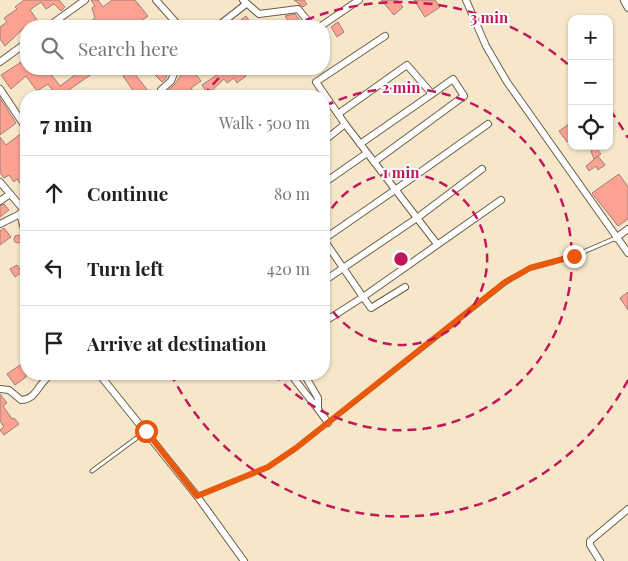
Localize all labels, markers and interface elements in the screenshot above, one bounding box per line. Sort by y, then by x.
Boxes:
text: 3 min [470,7,509,27]
map controls [568,15,613,150]
button: + [568,15,613,60]
search box [20,20,330,75]
icon: search [38,34,66,62]
text: Search here [78,35,178,61]
button: − [568,60,613,105]
text: 2 min [382,77,421,97]
button: locate [568,105,613,150]
text: 7 min [40,109,93,137]
text: Walk · 500 m [219,112,310,133]
text: 1 min [383,162,420,182]
icon: ahead [40,179,68,207]
text: Continue [87,180,168,206]
text: 80 m [274,183,310,204]
route end [563,245,586,268]
centre of rings [392,250,410,268]
icon: left [40,254,68,282]
text: Turn left [87,255,164,281]
text: 420 m [267,258,310,279]
icon: arrive [40,329,68,357]
text: Arrive at destination [87,330,267,356]
route start [135,420,158,443]

